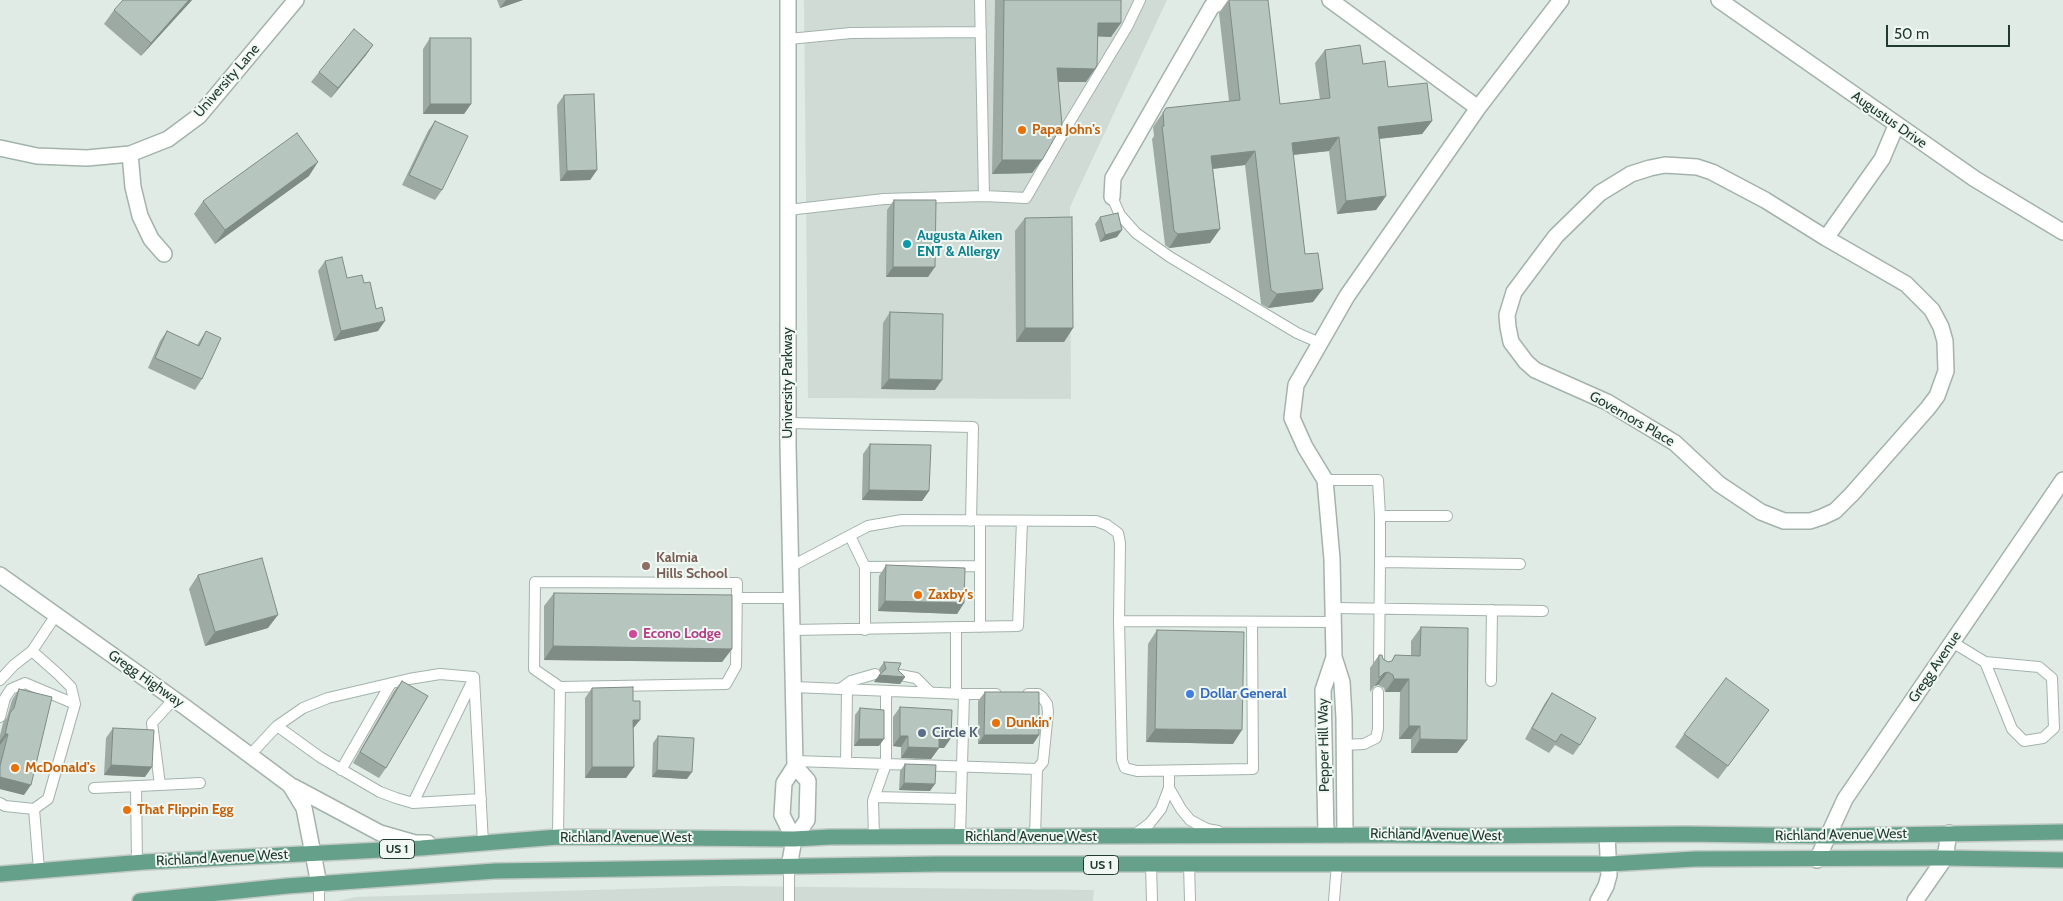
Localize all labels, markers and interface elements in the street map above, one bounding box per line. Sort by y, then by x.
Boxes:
scale bar [1888,15,2012,47]
text: 50 m [1894,25,1929,43]
street label: University Lane [191,41,263,121]
street label: Augustus Drive [1848,88,1930,152]
place label: Papa John's [1032,122,1101,138]
marker: Papa John's [1016,124,1028,136]
place label: Augusta Aiken ENT & Allergy [917,228,1002,260]
marker: Augusta Aiken ENT & Allergy [901,238,913,250]
street label: University Parkway [780,327,796,439]
street label: Governors Place [1586,388,1678,450]
place label: Kalmia Hills School [656,550,728,582]
marker: Kalmia Hills School [640,560,652,572]
place label: Zaxby's [928,587,973,603]
marker: Zaxby's [912,589,924,601]
place label: Econo Lodge [643,626,721,642]
marker: Econo Lodge [627,628,639,640]
street label: Gregg Avenue [1905,628,1965,706]
street label: Gregg Highway [105,647,187,711]
place label: Dollar General [1200,686,1287,702]
marker: Dollar General [1184,688,1196,700]
street label: Pepper Hill Way [1315,698,1333,792]
place label: Dunkin' [1006,715,1052,731]
marker: Dunkin' [990,717,1002,729]
place label: Circle K [932,725,978,741]
marker: Circle K [916,727,928,739]
place label: McDonald's [25,760,95,776]
marker: McDonald's [9,762,21,774]
place label: That Flippin Egg [137,802,234,818]
marker: That Flippin Egg [121,804,133,816]
street label: Richland Avenue West [1370,825,1502,845]
street label: Richland Avenue West [1775,825,1907,845]
street label: Richland Avenue West [965,829,1097,845]
street label: Richland Avenue West [560,830,692,846]
road number: US 1 [380,840,414,859]
street label: Richland Avenue West [156,846,288,870]
road number: US 1 [1084,856,1118,874]

